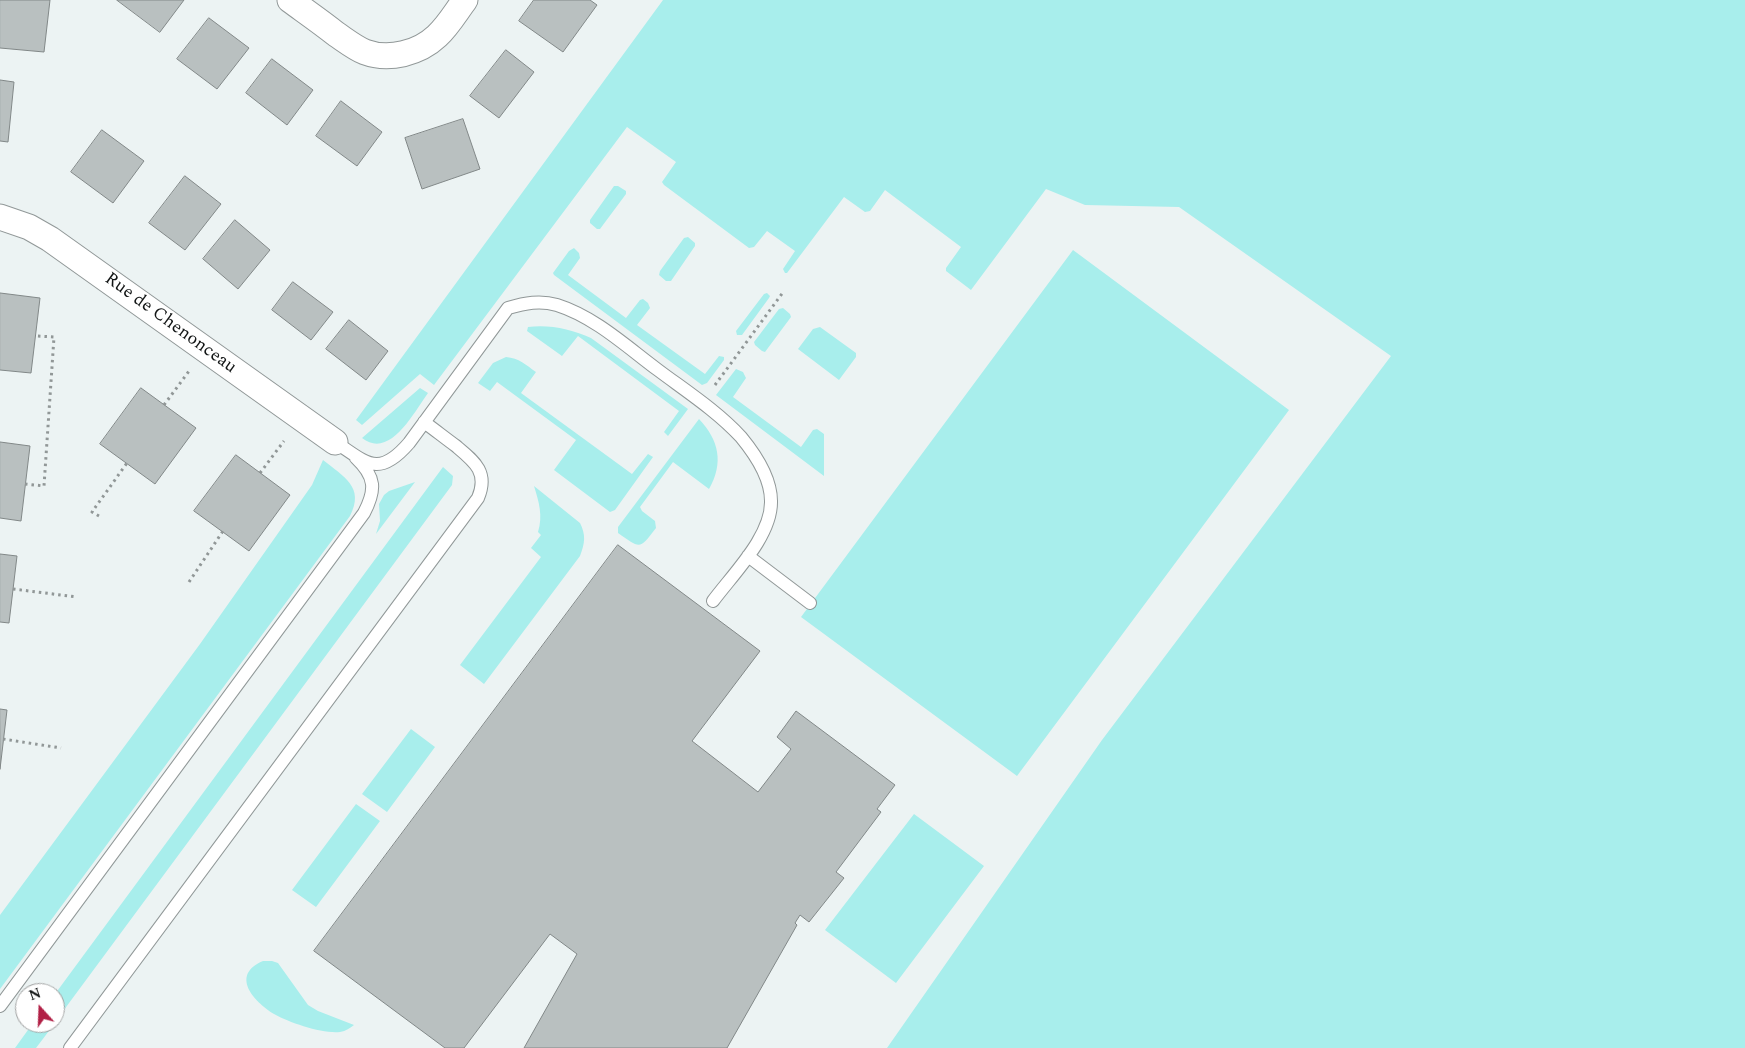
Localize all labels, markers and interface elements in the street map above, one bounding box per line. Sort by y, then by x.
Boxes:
street label: Rue de Chenonceau [100,269,240,379]
north arrow [15,983,65,1033]
text: N [26,983,44,1006]

